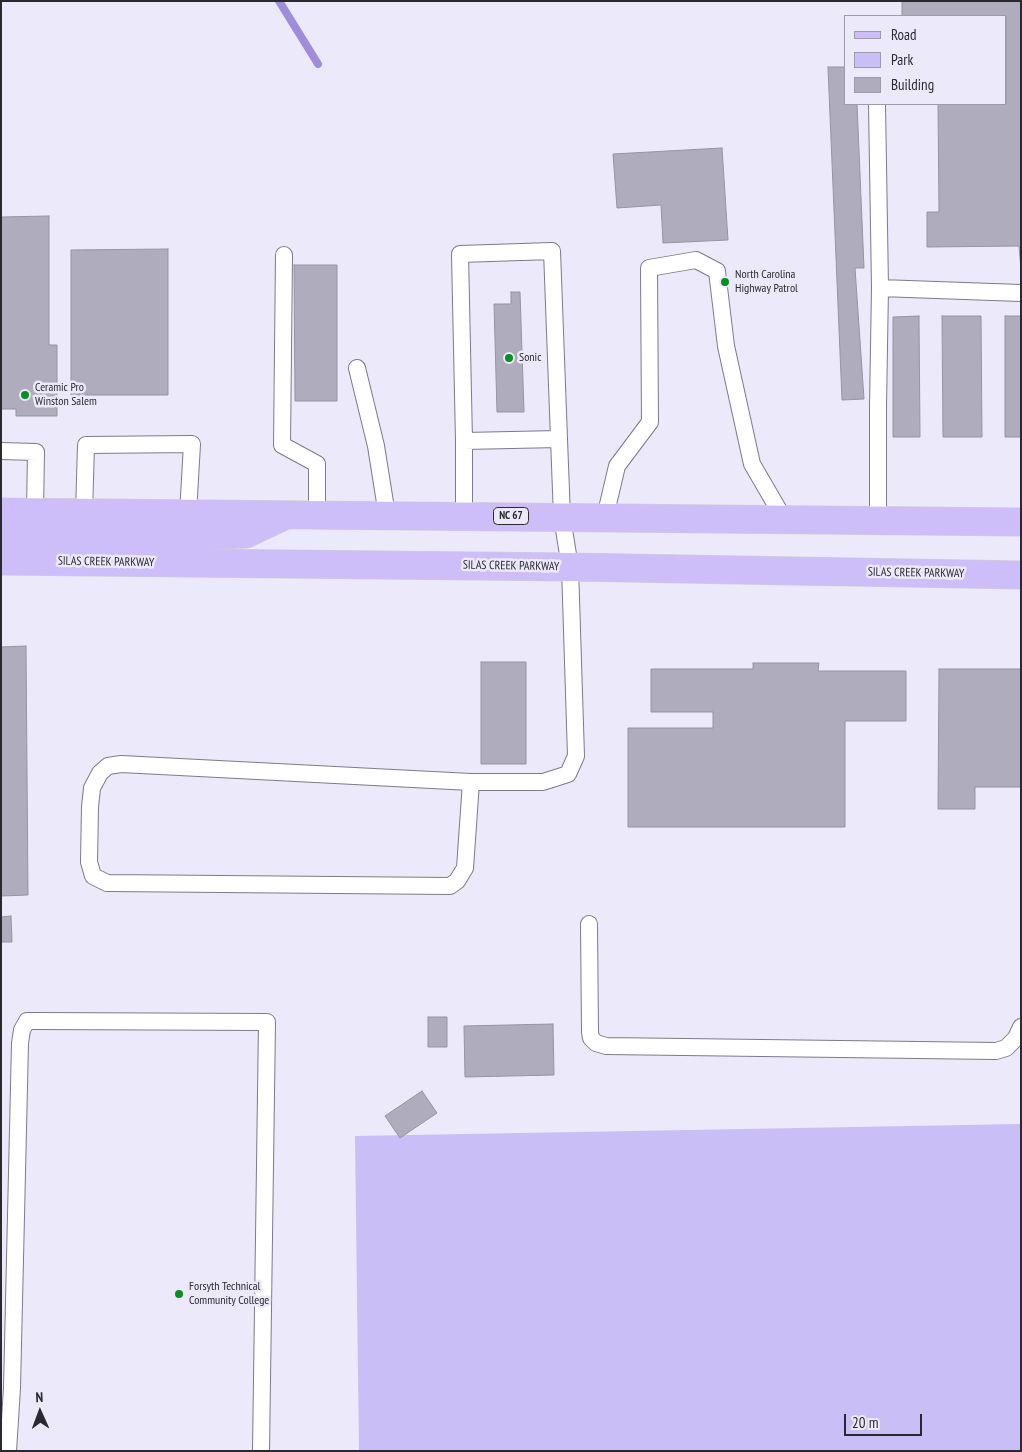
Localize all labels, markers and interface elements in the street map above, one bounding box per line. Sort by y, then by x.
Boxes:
legend [844,15,1007,105]
text: Road [891,25,917,44]
text: Park [891,50,913,69]
text: Building [891,75,934,94]
place label: North Carolina Highway Patrol [735,268,798,296]
marker: North Carolina Highway Patrol [719,276,731,288]
place label: Sonic [519,351,541,365]
marker: Sonic [503,352,515,364]
place label: Ceramic Pro Winston Salem [35,381,97,409]
marker: Ceramic Pro Winston Salem [19,389,31,401]
road number: NC 67 [494,508,528,524]
street label: SILAS CREEK PARKWAY [58,554,154,570]
street label: SILAS CREEK PARKWAY [463,558,559,574]
street label: SILAS CREEK PARKWAY [868,565,964,581]
place label: Forsyth Technical Community College [189,1280,269,1308]
marker: Forsyth Technical Community College [173,1288,185,1300]
north arrow [15,1387,65,1437]
text: N [35,1388,44,1406]
scale bar [847,1404,924,1436]
text: 20 m [852,1413,878,1432]

